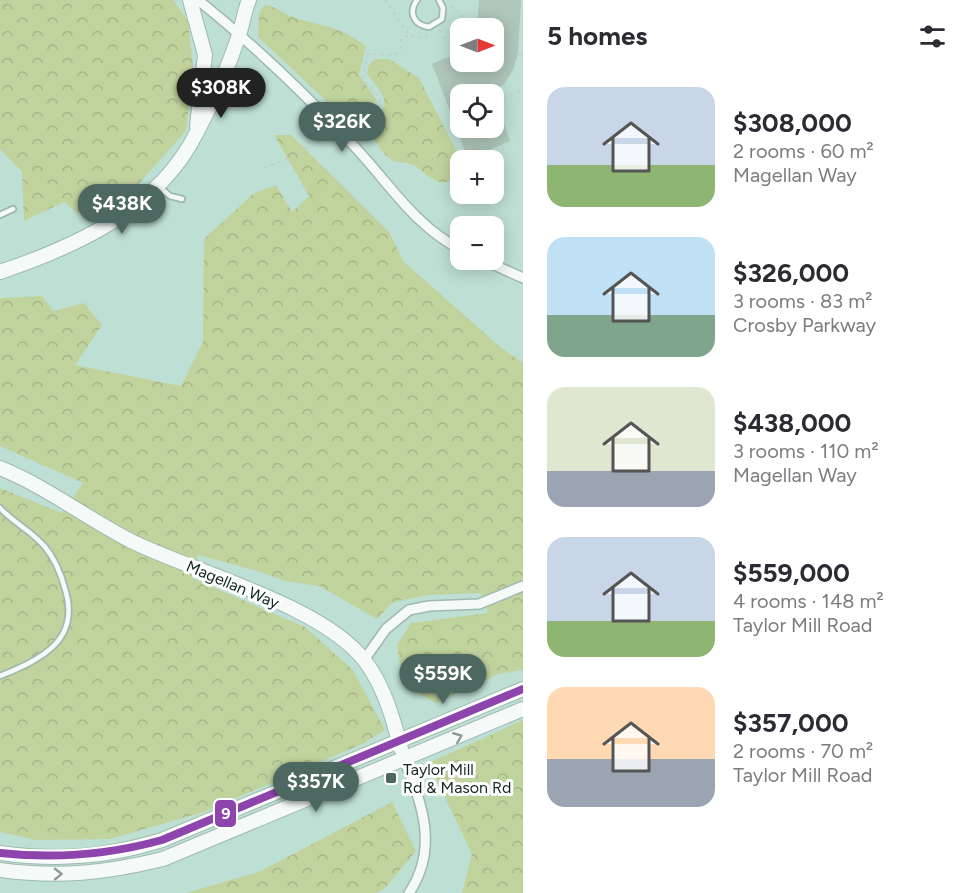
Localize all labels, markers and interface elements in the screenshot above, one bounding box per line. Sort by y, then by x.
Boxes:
north arrow [450,18,504,72]
map controls [450,18,504,270]
text: 5 homes [547,20,647,52]
icon: filters [916,20,949,53]
pin: $308K [179,68,263,119]
text: $308K [191,75,251,99]
button: locate [450,84,504,138]
pin: $326K [300,102,384,153]
text: $308,000 [733,107,852,139]
text: $326K [313,109,371,133]
icon: home [595,111,667,183]
text: 2 rooms · 60 m² [733,139,874,163]
button: + [450,150,504,204]
text: Magellan Way [733,163,857,187]
pin: $438K [80,184,164,235]
text: $438K [92,191,152,215]
button: − [450,216,504,270]
text: $326,000 [733,257,849,289]
icon: home [595,261,667,333]
text: 3 rooms · 83 m² [733,289,872,313]
text: Crosby Parkway [733,313,876,337]
text: $438,000 [733,407,851,439]
icon: home [595,411,667,483]
text: 3 rooms · 110 m² [733,439,879,463]
text: Magellan Way [733,463,857,487]
street label: Magellan Way [183,556,283,613]
text: $559,000 [733,557,850,589]
icon: home [595,561,667,633]
text: 4 rooms · 148 m² [733,589,884,613]
text: Taylor Mill Road [733,613,872,637]
pin: $559K [401,654,485,705]
text: $559K [413,661,473,685]
text: $357,000 [733,707,849,739]
icon: home [595,711,667,783]
one-way arrow [452,732,463,744]
text: 2 rooms · 70 m² [733,739,873,763]
place label: Taylor Mill Rd & Mason Rd [403,760,511,797]
pin: $357K [274,762,358,813]
text: Taylor Mill Road [733,763,872,787]
text: $357K [287,769,345,793]
marker: Taylor Mill Rd & Mason Rd [384,771,398,785]
line badge: 9 [214,799,237,828]
text: 9 [221,804,231,823]
one-way arrow [54,868,63,880]

